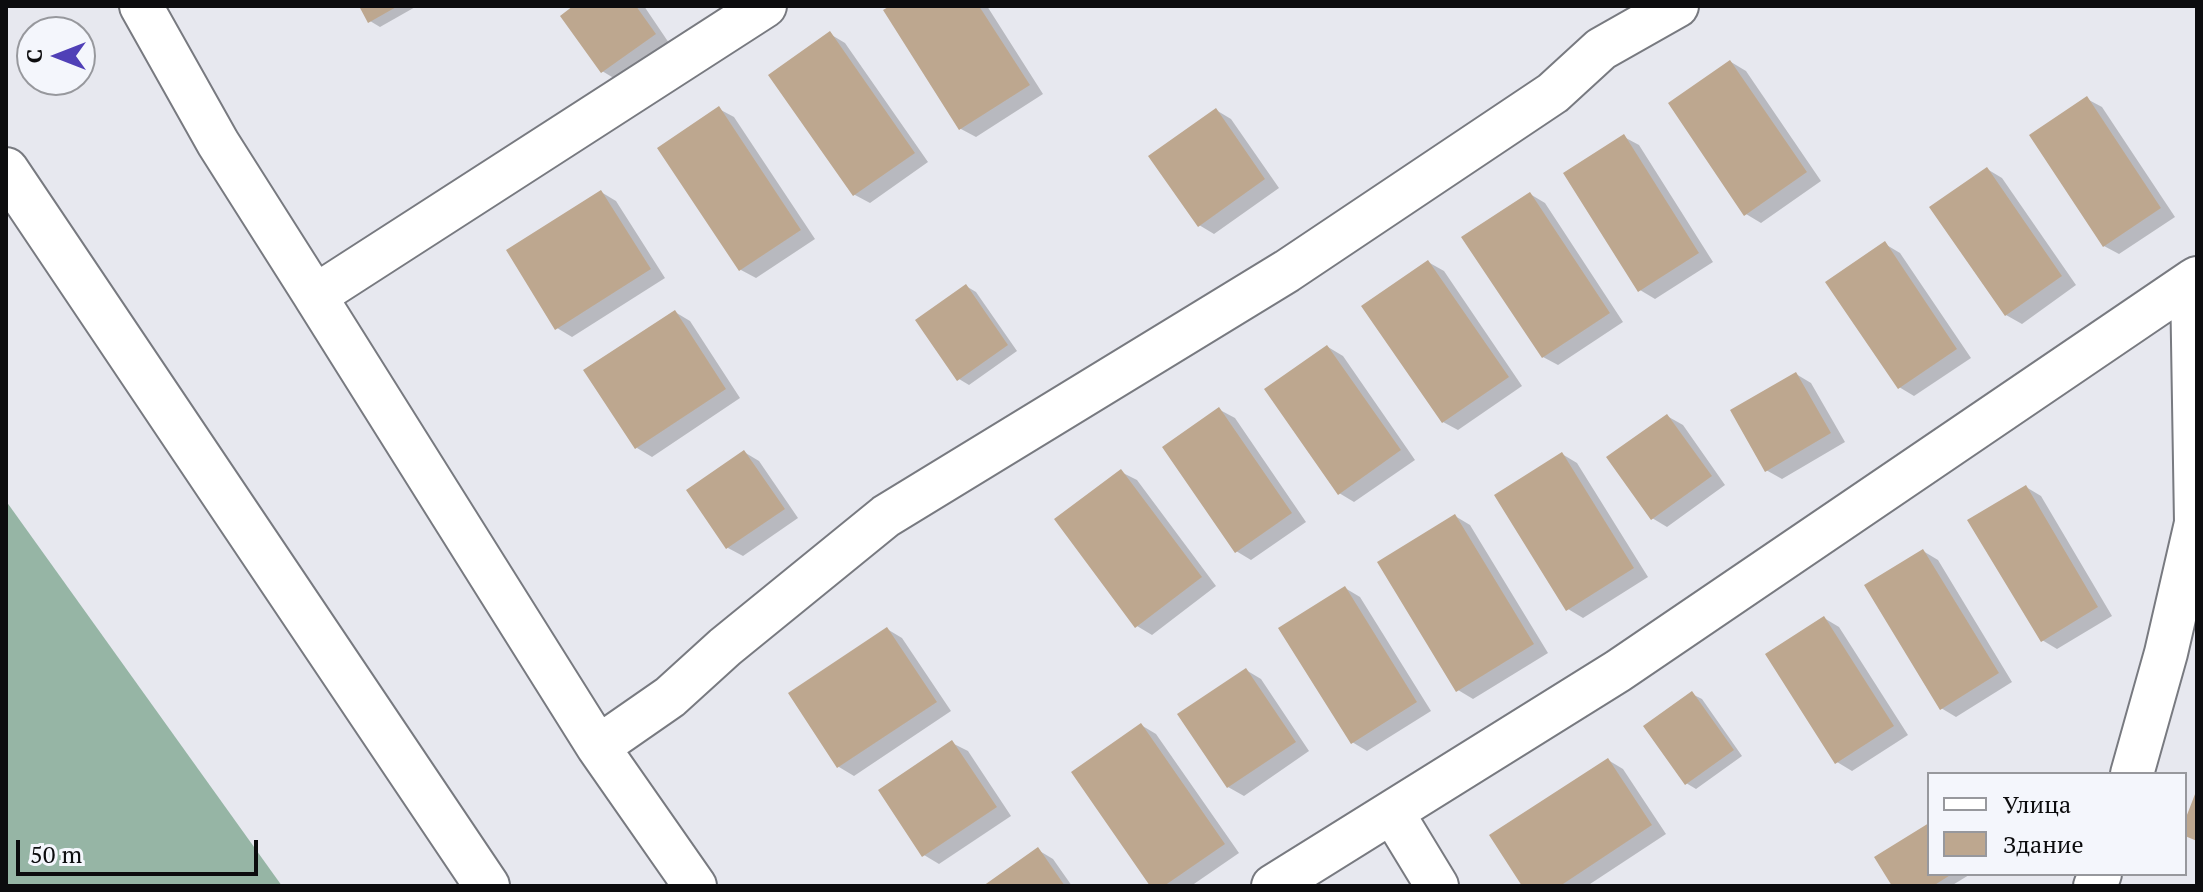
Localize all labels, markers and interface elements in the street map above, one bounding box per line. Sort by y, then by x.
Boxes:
north arrow [16,16,96,96]
text: С [19,49,48,63]
legend [1927,772,2187,876]
text: Улица [2003,788,2071,820]
scale bar [20,824,262,874]
text: Здание [2003,828,2084,860]
text: 50 m [30,838,82,870]

